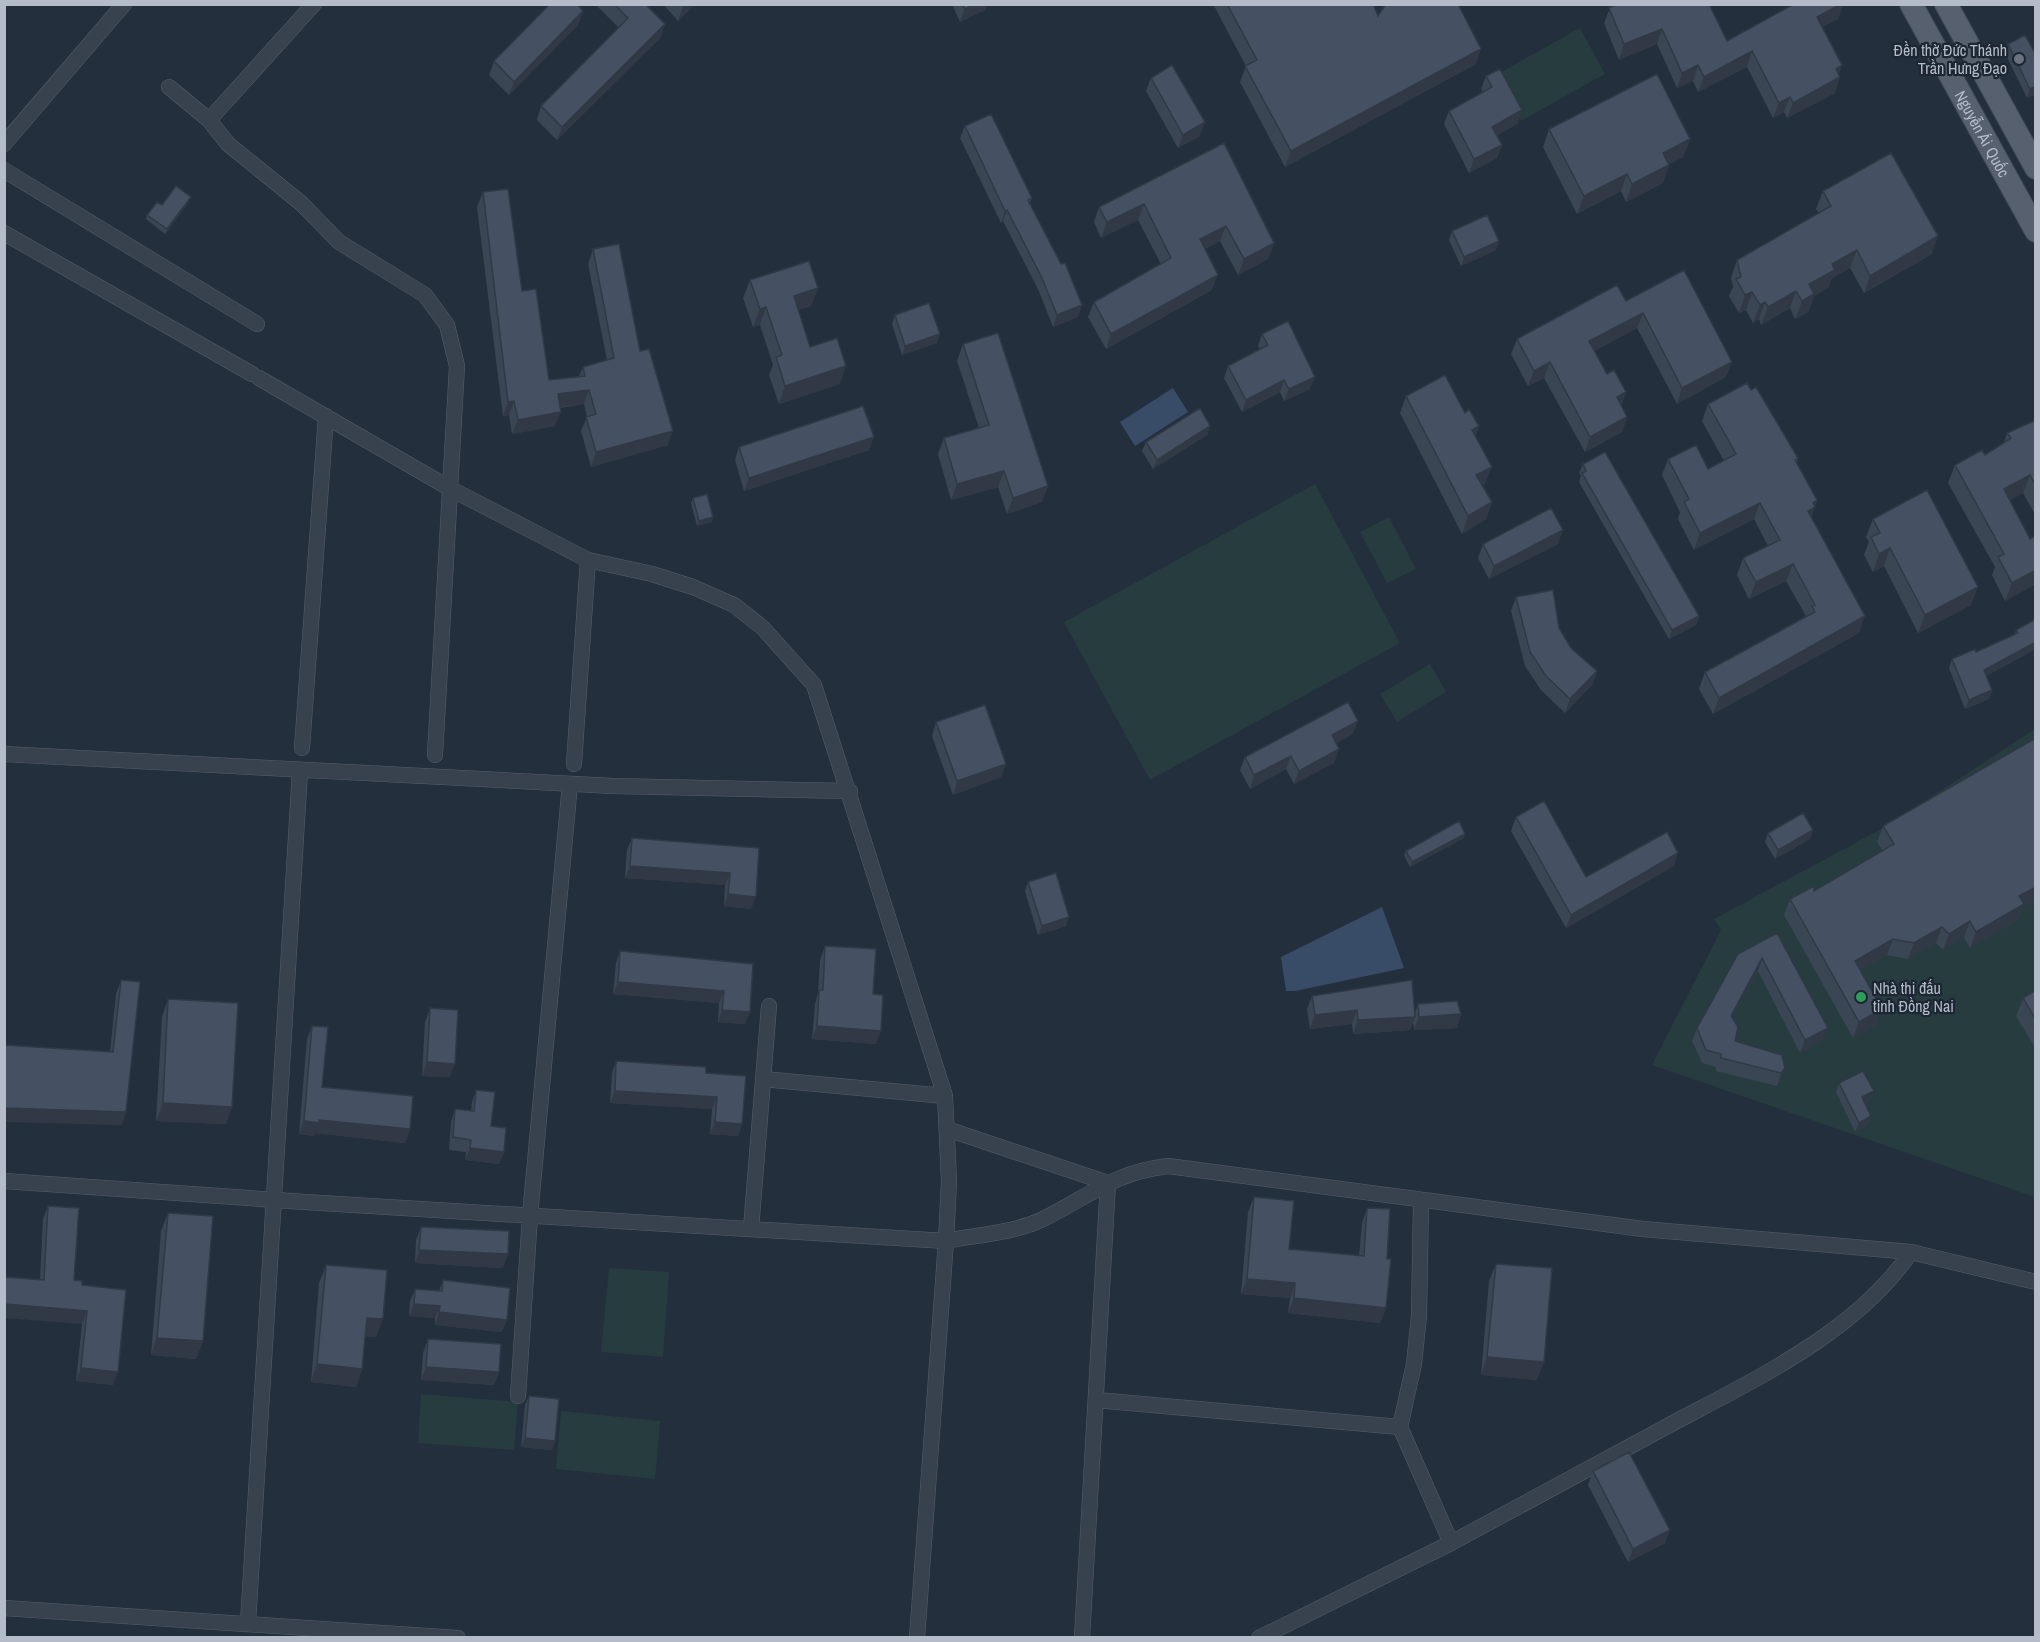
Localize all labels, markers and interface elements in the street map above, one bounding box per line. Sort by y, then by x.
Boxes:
place label: Đền thờ Đức Thánh Trần Hưng Đạo [1893,39,2007,79]
marker: Đền thờ Đức Thánh Trần Hưng Đạo [2012,52,2026,66]
street label: Nguyễn Ái Quốc [1950,86,2015,181]
place label: Nhà thi đấu tỉnh Đồng Nai [1873,977,1954,1017]
marker: Nhà thi đấu tỉnh Đồng Nai [1854,990,1868,1004]

